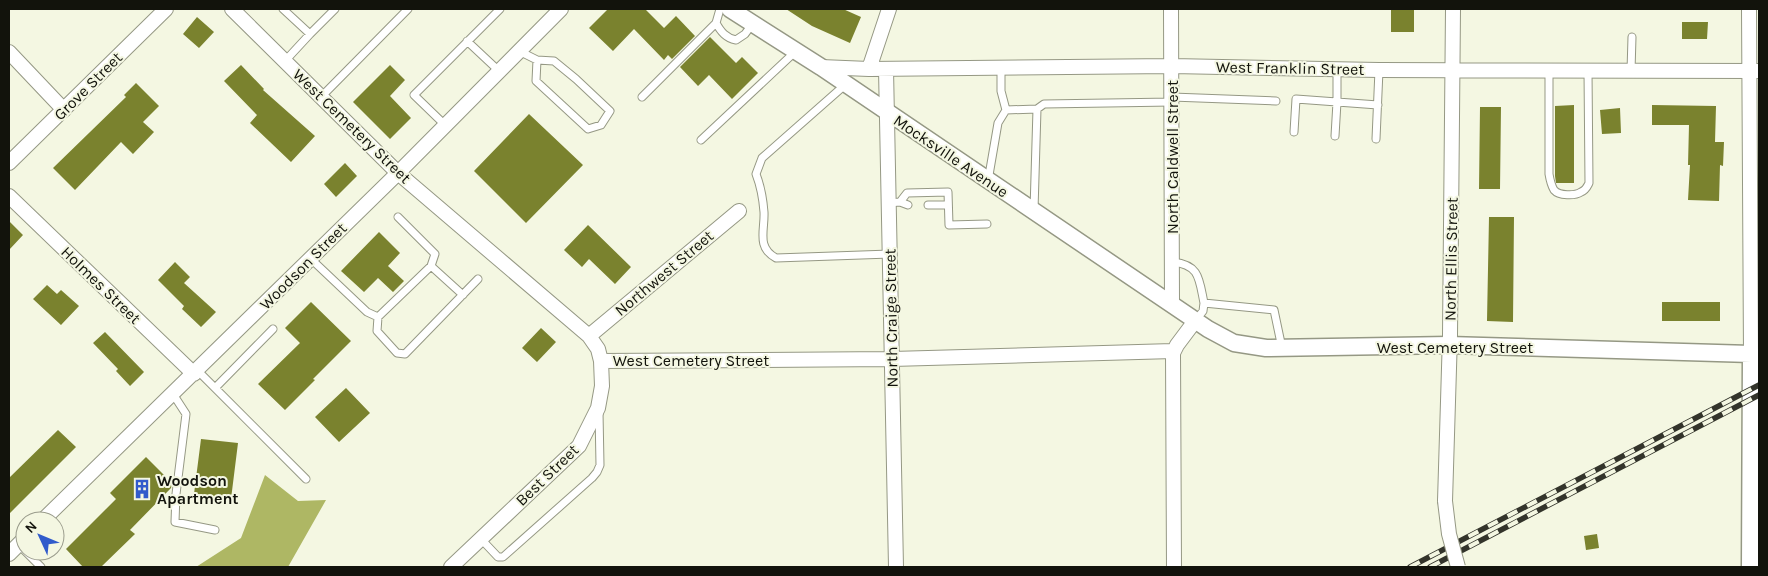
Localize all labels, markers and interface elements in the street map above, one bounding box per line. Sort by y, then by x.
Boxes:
street label: Grove Street [50,48,126,124]
street label: West Franklin Street [1216,57,1364,79]
street label: West Cemetery Street [289,65,415,187]
street label: North Caldwell Street [1163,80,1182,234]
street label: Mocksville Avenue [890,111,1012,201]
street label: North Ellis Street [1440,197,1462,321]
street label: Woodson Street [256,219,350,313]
street label: Northwest Street [611,226,717,320]
street label: Holmes Street [57,242,145,328]
street label: North Craige Street [880,248,902,388]
street label: West Cemetery Street [1377,338,1533,357]
street label: West Cemetery Street [613,351,769,370]
street label: Best Street [512,440,582,510]
place label: Woodson Apartment [157,471,239,508]
building icon: Woodson Apartment [131,478,153,500]
north arrow [15,511,65,561]
text: N [21,518,41,537]

